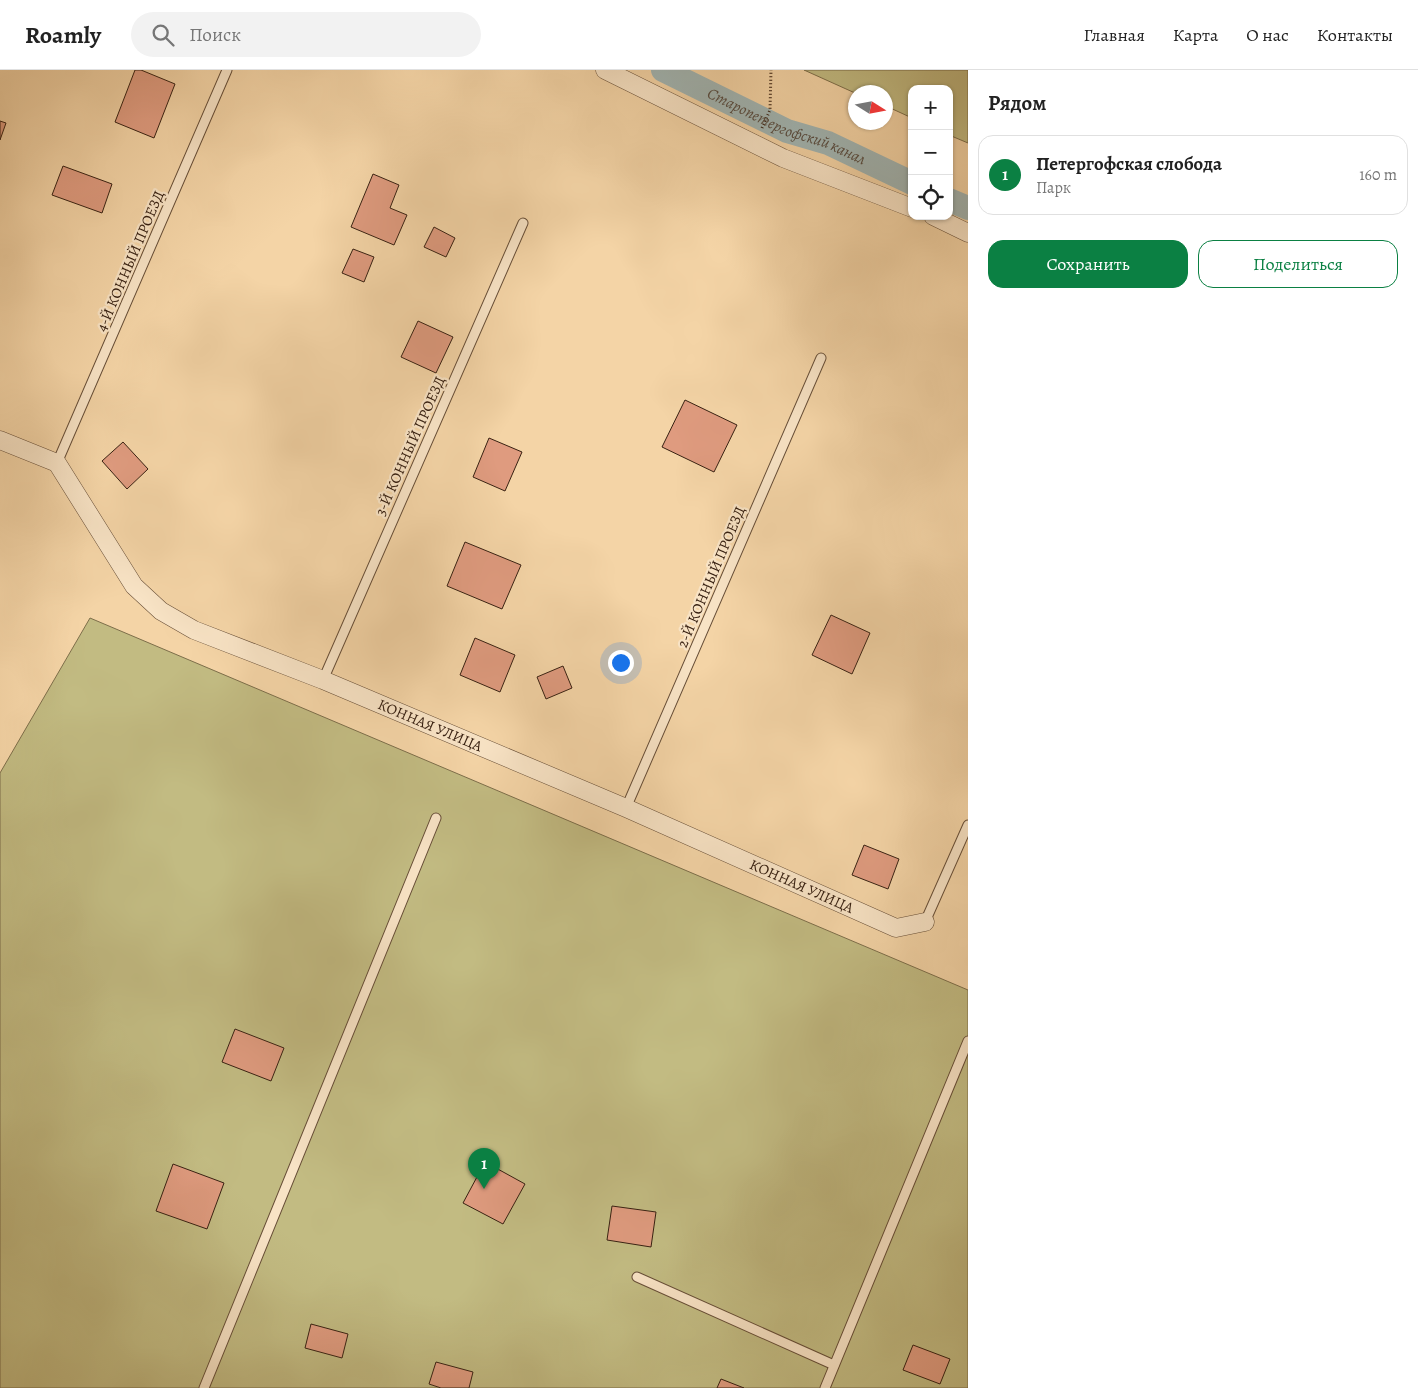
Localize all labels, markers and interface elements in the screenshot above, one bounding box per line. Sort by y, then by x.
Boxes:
search box [131,12,481,57]
text: Roamly [25,19,101,51]
icon: search [149,21,177,49]
text: Поиск [189,22,241,48]
text: Главная [1084,23,1145,47]
text: Карта [1173,23,1218,47]
text: О нас [1246,23,1289,47]
text: Контакты [1317,23,1393,47]
water label: Старопетергофский канал [703,82,870,171]
north arrow [848,85,893,130]
map controls [908,85,953,220]
button: + [908,85,953,130]
text: Рядом [988,89,1046,117]
button: − [908,130,953,175]
text: Петергофская слобода [1036,151,1222,177]
text: 1 [1002,164,1008,186]
text: 160 m [1359,164,1397,186]
button: locate [908,175,953,220]
text: Парк [1036,177,1071,199]
street label: 4-Й КОННЫЙ ПРОЕЗД [91,188,169,334]
button: Сохранить [988,240,1188,288]
button: Поделиться [1198,240,1398,288]
street label: 3-Й КОННЫЙ ПРОЕЗД [370,373,450,519]
street label: 2-Й КОННЫЙ ПРОЕЗД [672,503,750,651]
your location [608,650,634,676]
street label: КОННАЯ УЛИЦА [375,694,486,756]
street label: КОННАЯ УЛИЦА [747,854,857,918]
pin: 1 [468,1148,500,1189]

